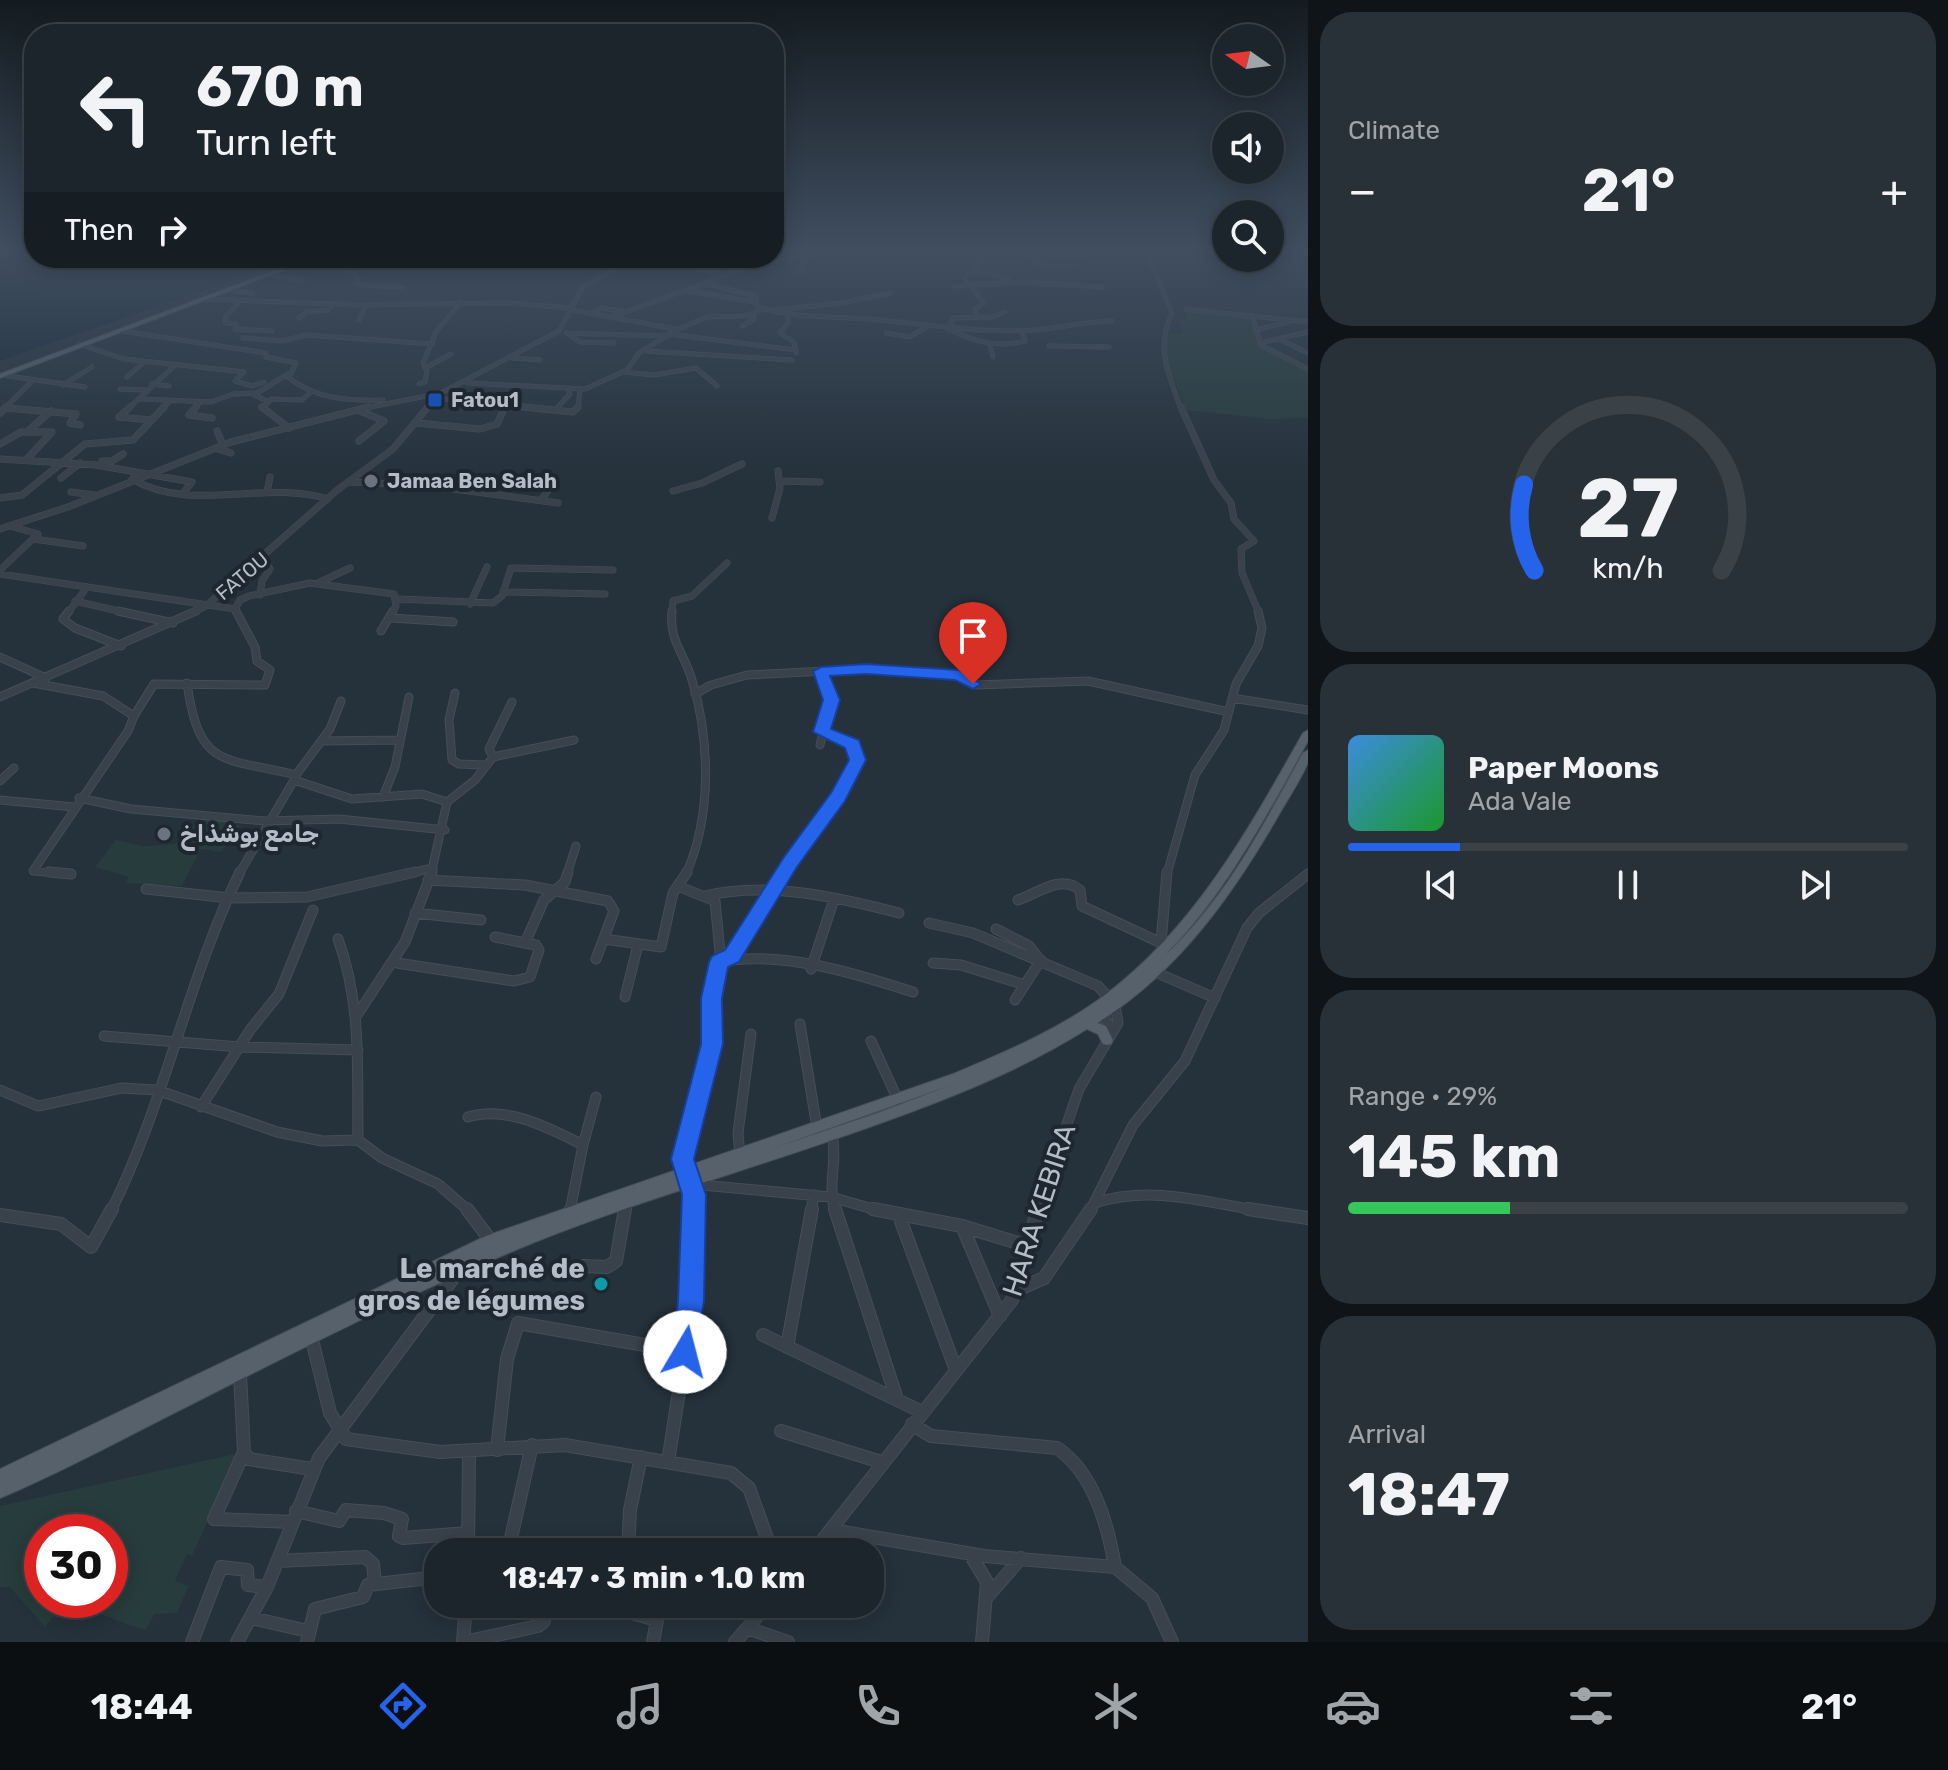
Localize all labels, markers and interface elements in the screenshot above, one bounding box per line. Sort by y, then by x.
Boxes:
north arrow [1212,24,1284,96]
map controls [1212,24,1284,272]
text: 670 m [196,54,364,120]
icon: left [64,56,168,160]
button: sound [1212,112,1284,184]
text: Climate [1348,115,1440,146]
text: Turn left [196,121,337,164]
text: 21° [1582,155,1675,226]
text: − [1348,165,1377,217]
text: + [1881,165,1908,217]
button: search [1212,200,1284,272]
icon: right [150,208,194,252]
text: Then [64,212,134,248]
place label: Fatou1 [451,388,519,412]
marker: Fatou1 [426,391,444,409]
text: 27 [1577,459,1679,558]
place label: Jamaa Ben Salah [387,469,557,493]
marker: Jamaa Ben Salah [362,472,380,490]
street label: FATOU [211,547,273,605]
text: km/h [1592,551,1664,585]
pin [939,602,1007,684]
icon: arrive [951,614,995,658]
text: Paper Moons [1468,750,1659,786]
text: Ada Vale [1468,786,1572,817]
place label: جامع بوشذاخ [180,820,319,851]
marker: جامع بوشذاخ [155,825,173,843]
icon: previous [1419,863,1463,907]
icon: pause [1606,863,1650,907]
icon: next [1793,863,1837,907]
text: Range · 29% [1348,1081,1497,1112]
street label: HARA KEBIRA [996,1119,1082,1300]
text: 145 km [1348,1121,1560,1192]
place label: Le marché de gros de légumes [358,1252,585,1317]
marker: Le marché de gros de légumes [592,1275,610,1293]
position arrow [643,1310,727,1394]
text: Arrival [1348,1419,1426,1450]
text: 18:47 [1348,1459,1510,1530]
speed limit sign: 30 [24,1514,128,1618]
text: 18:47 · 3 min · 1.0 km [503,1560,805,1596]
icon: directions [375,1678,431,1734]
icon: music [612,1678,668,1734]
icon: phone [850,1678,906,1734]
icon: climate [1088,1678,1144,1734]
icon: car [1325,1678,1381,1734]
icon: filters [1563,1678,1619,1734]
text: 18:44 [91,1685,193,1728]
text: 21° [1801,1685,1857,1728]

